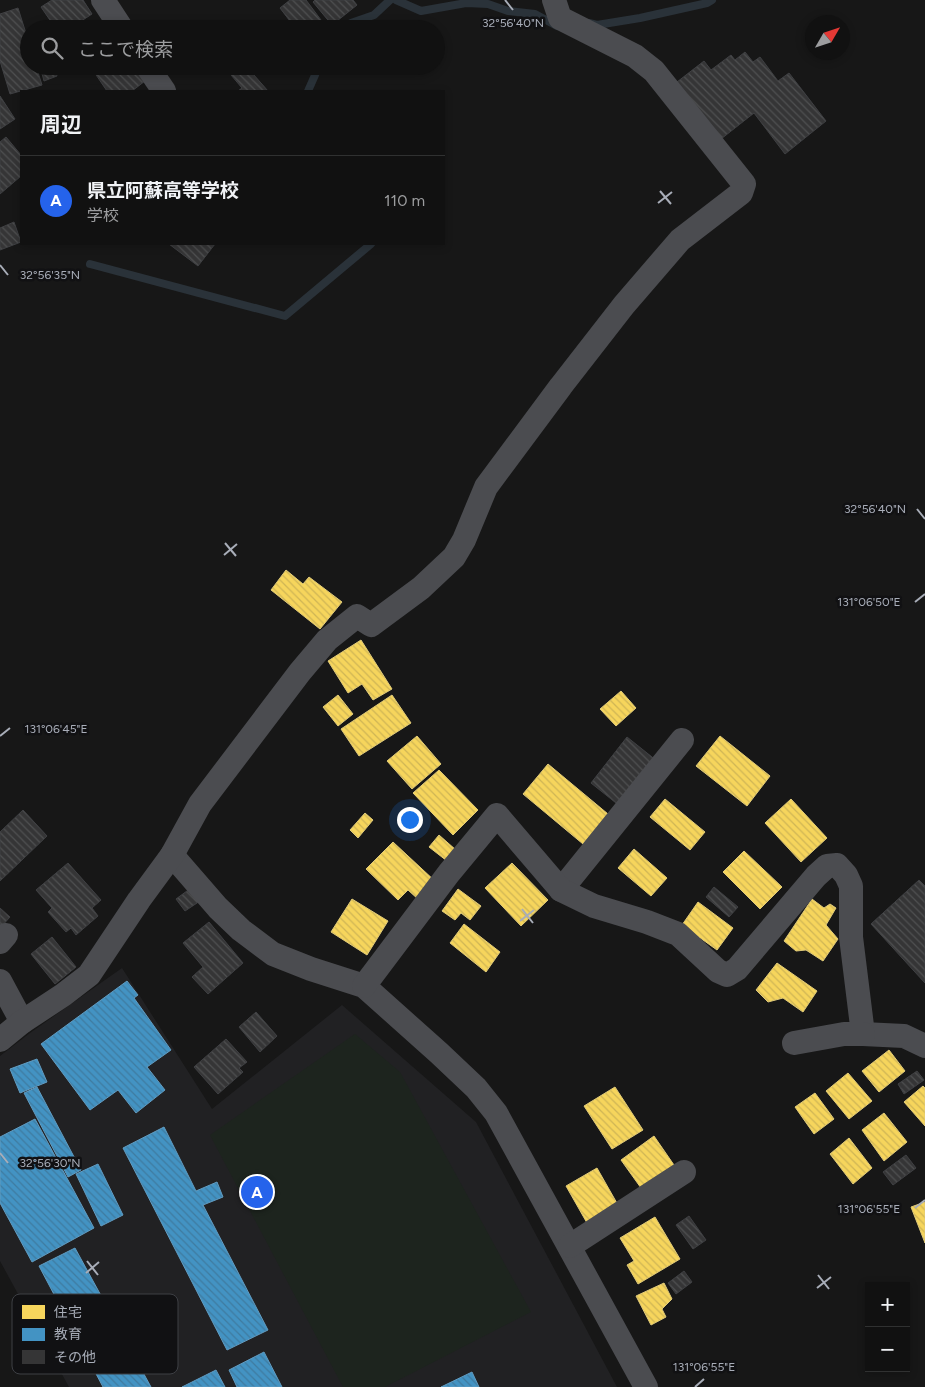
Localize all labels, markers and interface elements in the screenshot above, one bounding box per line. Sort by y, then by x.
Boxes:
north arrow [805,15,850,60]
text: 32°56'40"N [482,16,544,30]
search box [20,20,445,75]
icon: search [38,34,66,62]
text: ここで検索 [78,38,173,61]
text: 周辺 [40,112,82,137]
text: 県立阿蘇高等学校 [87,179,239,202]
text: A [50,191,62,210]
text: 110 m [384,191,425,210]
text: 学校 [87,206,119,225]
text: 32°56'35"N [20,268,80,282]
text: 32°56'40"N [844,502,906,516]
text: 131°06'50"E [837,595,901,609]
text: 131°06'45"E [24,722,88,736]
your location [397,807,423,833]
text: 32°56'30"N [19,1156,81,1170]
pin: A [241,1173,273,1211]
text: 131°06'55"E [838,1202,900,1216]
map controls [865,1282,910,1372]
button: + [865,1282,910,1327]
legend [12,1294,178,1374]
text: 住宅 [54,1304,82,1321]
text: 教育 [54,1326,82,1343]
button: − [865,1327,910,1372]
text: その他 [54,1349,96,1366]
text: 131°06'55"E [673,1360,735,1374]

